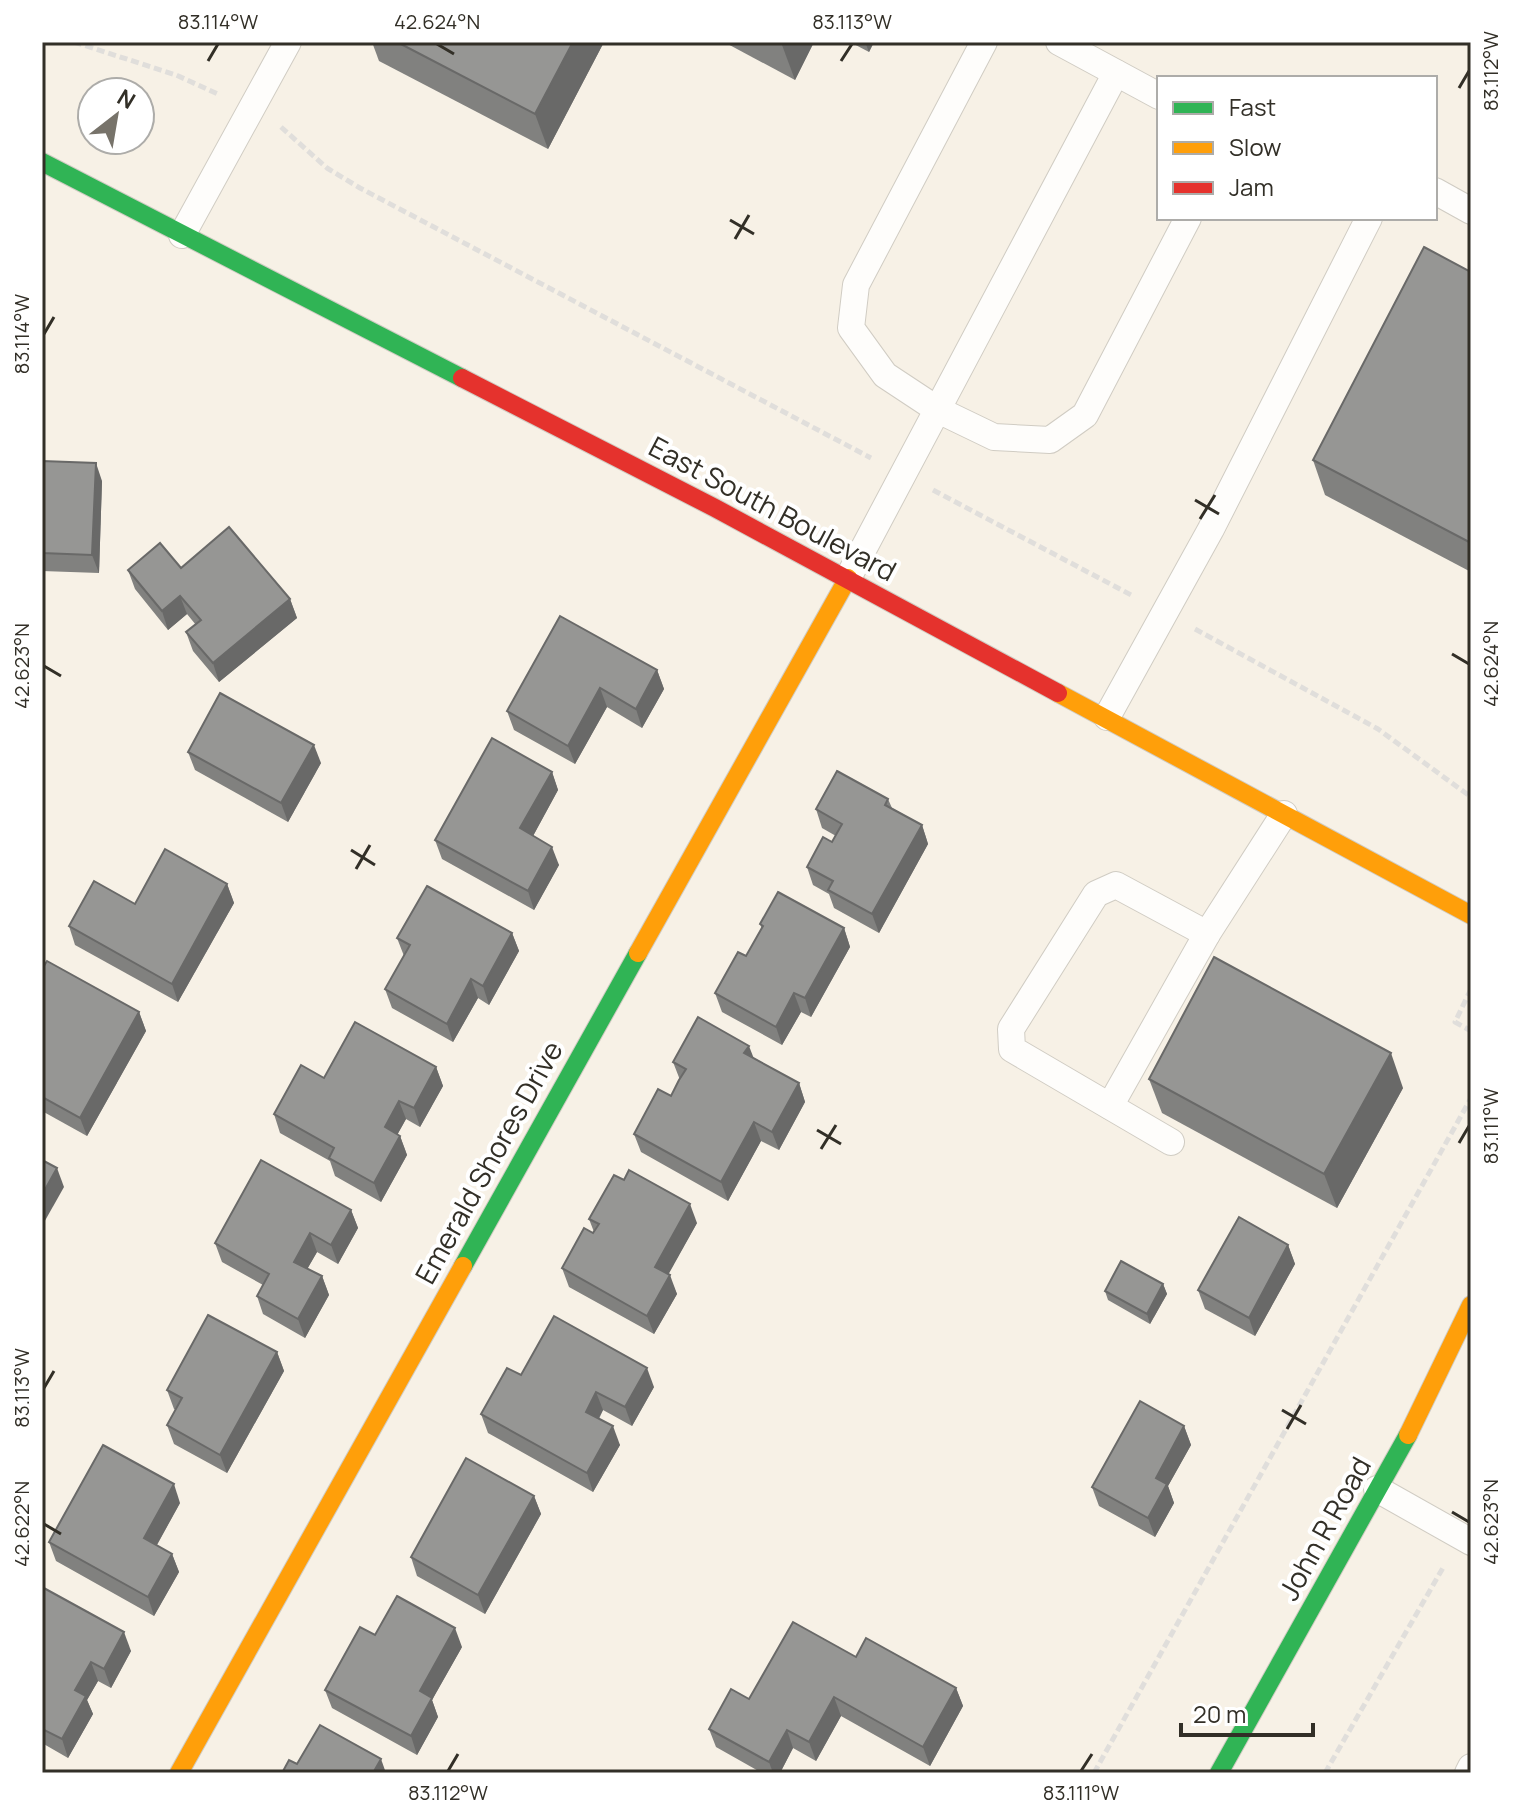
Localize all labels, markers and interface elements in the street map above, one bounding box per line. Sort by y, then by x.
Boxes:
text: 83.114°W [178,8,259,35]
text: 42.624°N [394,8,480,35]
text: 83.113°W [812,8,892,35]
text: 83.112°W [1477,31,1504,111]
north arrow [76,76,156,156]
legend [1157,76,1437,220]
text: N [112,82,141,116]
text: Fast [1229,90,1276,123]
text: Slow [1229,130,1282,163]
text: Jam [1229,170,1274,203]
text: 83.114°W [8,293,35,374]
street label: East South Boulevard [643,427,903,589]
text: 42.624°N [1477,621,1504,707]
text: 42.623°N [8,623,35,709]
street label: Emerald Shores Drive [405,1034,571,1290]
text: 83.111°W [1477,1087,1504,1164]
text: 83.113°W [8,1348,35,1428]
street label: John R Road [1269,1450,1379,1606]
text: 42.623°N [1477,1479,1504,1565]
text: 42.622°N [8,1481,35,1567]
scale bar [1181,1687,1313,1737]
text: 20 m [1193,1697,1246,1730]
text: 83.112°W [408,1779,488,1806]
text: 83.111°W [1043,1779,1120,1806]

